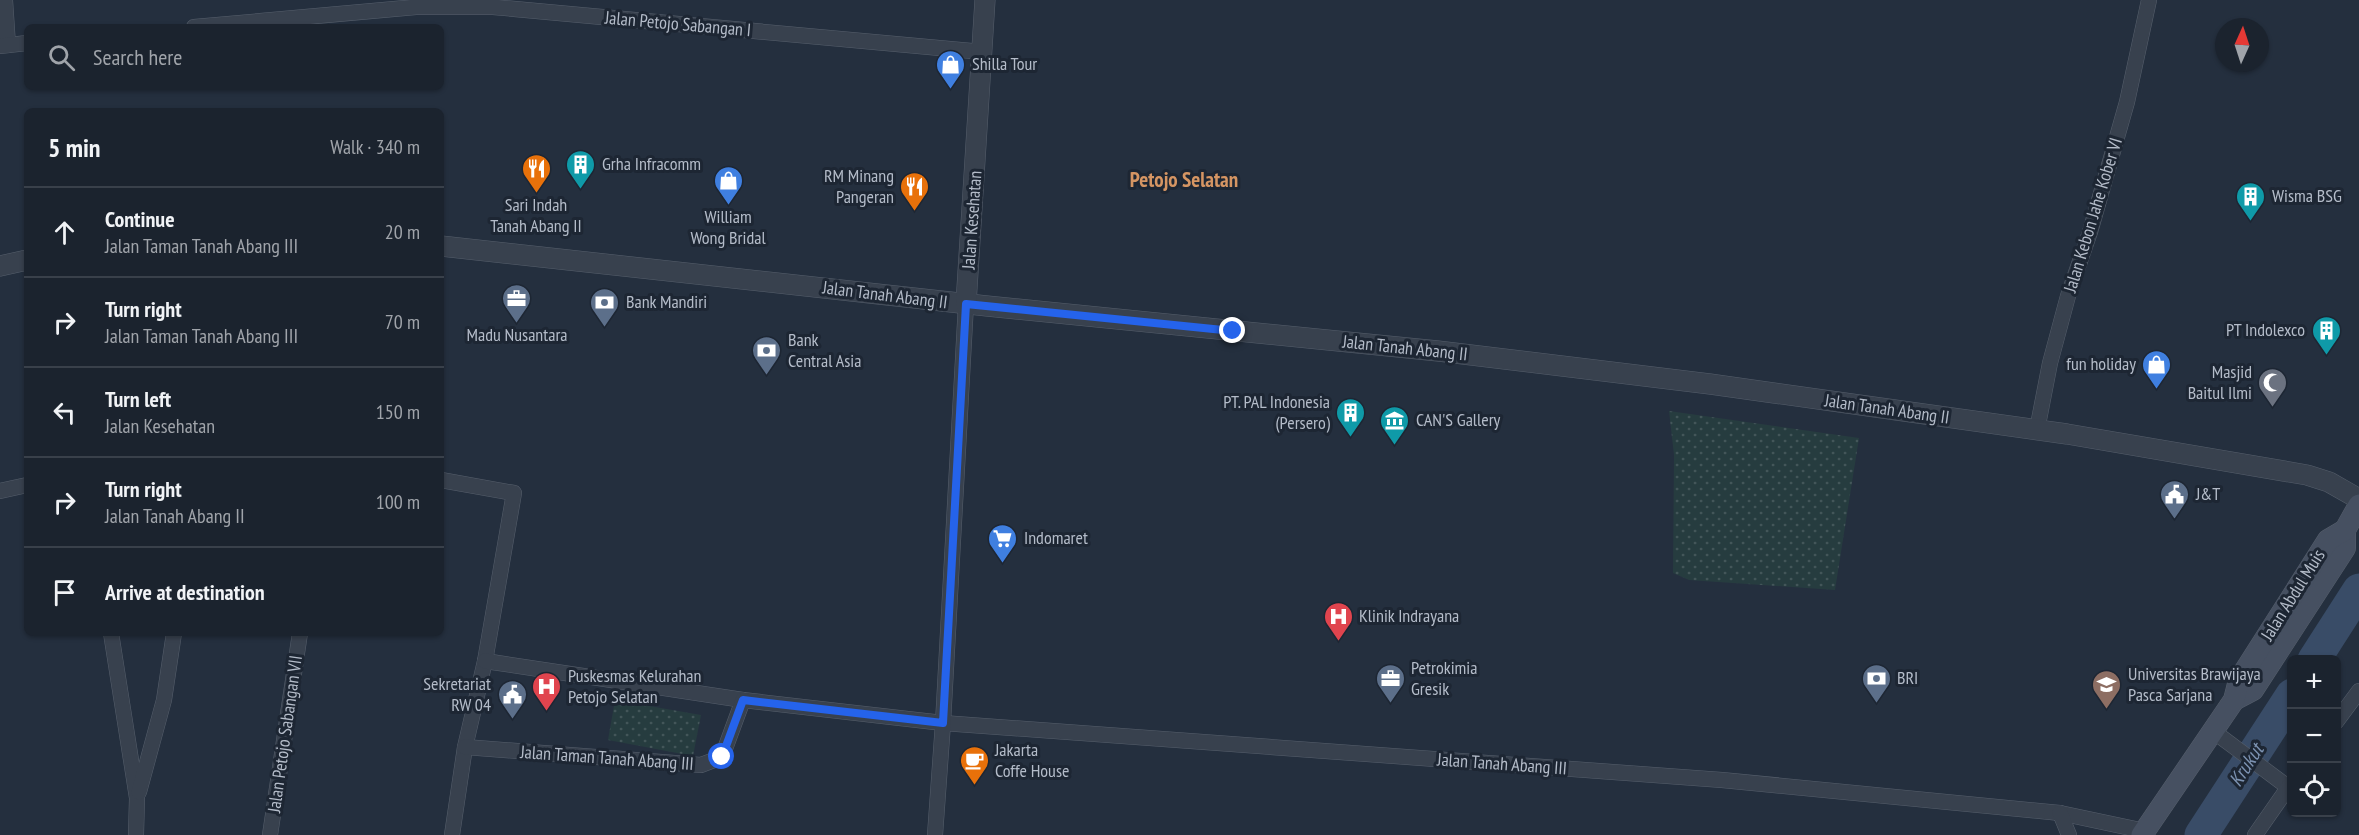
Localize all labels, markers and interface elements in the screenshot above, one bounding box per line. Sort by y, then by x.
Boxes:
street label: Jalan Petojo Sabangan I [603,6,752,41]
north arrow [2215,18,2269,72]
search box [24,24,444,90]
icon: search [45,41,78,74]
text: Search here [93,43,182,71]
shop icon: Shilla Tour [935,48,967,90]
place label: Shilla Tour [972,52,1037,75]
text: 5 min [48,131,101,164]
text: Walk · 340 m [330,134,420,160]
street label: Jalan Kebon Jahe Kober VI [2058,135,2127,296]
building icon: Grha Infracomm [565,148,597,190]
restaurant icon: Sari Indah Tanah Abang II [520,152,552,194]
place label: Grha Infracomm [602,152,701,175]
shop icon: William Wong Bridal [712,164,744,206]
place label: RM Minang Pangeran [824,164,894,208]
district label: Petojo Selatan [1130,166,1238,193]
restaurant icon: RM Minang Pangeran [899,170,931,212]
street label: Jalan Kesehatan [957,170,986,271]
building icon: Wisma BSG [2235,180,2267,222]
place label: Wisma BSG [2272,184,2342,207]
place label: Sari Indah Tanah Abang II [490,193,582,237]
text: Continue [105,205,175,233]
place label: William Wong Bridal [690,205,766,249]
icon: ahead [48,216,81,249]
text: 20 m [385,219,420,245]
text: Jalan Taman Tanah Abang III [105,233,298,259]
street label: Jalan Tanah Abang II [820,275,949,314]
office icon: Madu Nusantara [501,282,533,324]
bank icon: Bank Mandiri [589,286,621,328]
place label: Bank Mandiri [626,290,707,313]
text: Turn right [105,295,182,323]
icon: right [48,306,81,339]
text: 70 m [385,309,420,335]
building icon: PT Indolexco [2310,314,2342,356]
route end [1219,317,1245,343]
place label: PT Indolexco [2226,318,2305,341]
text: Jalan Taman Tanah Abang III [105,323,298,349]
place label: Madu Nusantara [466,323,568,346]
place label: Bank Central Asia [788,328,861,372]
street label: Jalan Tanah Abang II [1340,329,1469,366]
bank icon: Bank Central Asia [751,334,783,376]
shop icon: fun holiday [2141,348,2173,390]
place label: fun holiday [2066,352,2136,375]
place label: Masjid Baitul Ilmi [2188,360,2252,404]
mosque icon: Masjid Baitul Ilmi [2257,366,2289,408]
text: Turn left [105,385,171,413]
street label: Jalan Tanah Abang II [1822,388,1951,429]
place label: PT. PAL Indonesia (Persero) [1223,390,1331,434]
icon: left [48,396,81,429]
building icon: PT. PAL Indonesia (Persero) [1335,396,1367,438]
text: 150 m [376,399,420,425]
museum icon: CAN'S Gallery [1379,404,1411,446]
place label: CAN'S Gallery [1416,408,1501,431]
text: Jalan Kesehatan [105,413,215,439]
text: Turn right [105,475,182,503]
public building icon: J&T [2159,478,2191,520]
place label: J&T [2195,482,2220,505]
icon: right [48,486,81,519]
text: 100 m [376,489,420,515]
text: Jalan Tanah Abang II [105,503,245,529]
supermarket icon: Indomaret [987,522,1019,564]
place label: Indomaret [1024,526,1088,549]
street label: Jalan Abdul Muis [2255,545,2330,646]
icon: arrive [48,576,81,609]
text: Arrive at destination [105,578,265,606]
hospital icon: Klinik Indrayana [1322,600,1354,642]
place label: Klinik Indrayana [1359,604,1459,627]
street label: Jalan Petojo Sabangan VII [262,654,307,815]
map controls [2287,655,2341,817]
button: + [2287,655,2341,709]
place label: Petrokimia Gresik [1411,656,1477,700]
office icon: Petrokimia Gresik [1374,662,1406,704]
bank icon: BRI [1860,662,1892,704]
place label: Universitas Brawijaya Pasca Sarjana [2128,662,2261,706]
place label: Puskesmas Kelurahan Petojo Selatan [568,664,701,708]
place label: BRI [1897,666,1918,689]
school or university icon: Universitas Brawijaya Pasca Sarjana [2091,668,2123,710]
hospital icon: Puskesmas Kelurahan Petojo Selatan [531,670,563,712]
place label: Sekretariat RW 04 [423,672,491,716]
public building icon: Sekretariat RW 04 [496,678,528,720]
button: − [2287,709,2341,763]
water label: Krukut [2223,737,2271,791]
place label: Jakarta Coffe House [994,738,1069,782]
street label: Jalan Taman Tanah Abang III [519,740,695,775]
route start [708,743,734,769]
cafe icon: Jakarta Coffe House [958,744,990,786]
street label: Jalan Tanah Abang III [1435,747,1568,780]
button: locate [2287,763,2341,817]

